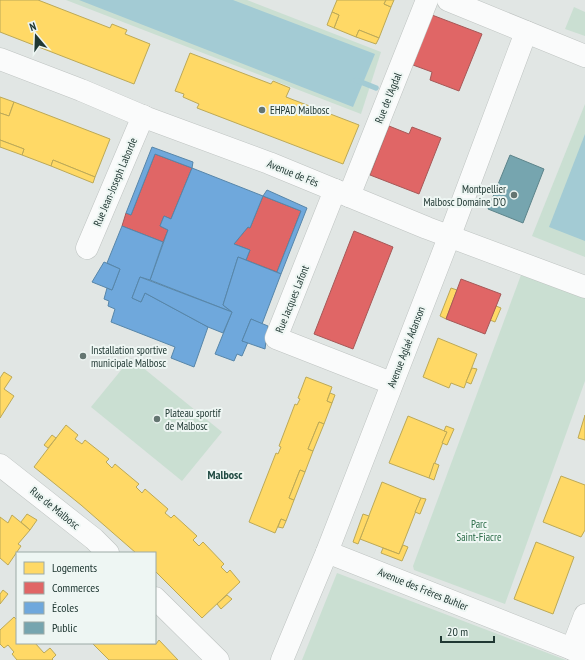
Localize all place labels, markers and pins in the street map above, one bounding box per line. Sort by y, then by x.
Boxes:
place label: EHPAD Malbosc [270,103,330,117]
marker: EHPAD Malbosc [257,105,267,115]
place label: Montpellier Malbosc Domaine D'O [423,182,506,209]
marker: Montpellier Malbosc Domaine D'O [509,190,519,200]
place label: Installation sportive municipale Malbosc [91,343,168,370]
marker: Installation sportive municipale Malbosc [78,351,88,361]
place label: Plateau sportif de Malbosc [165,406,222,433]
marker: Plateau sportif de Malbosc [152,414,162,424]

